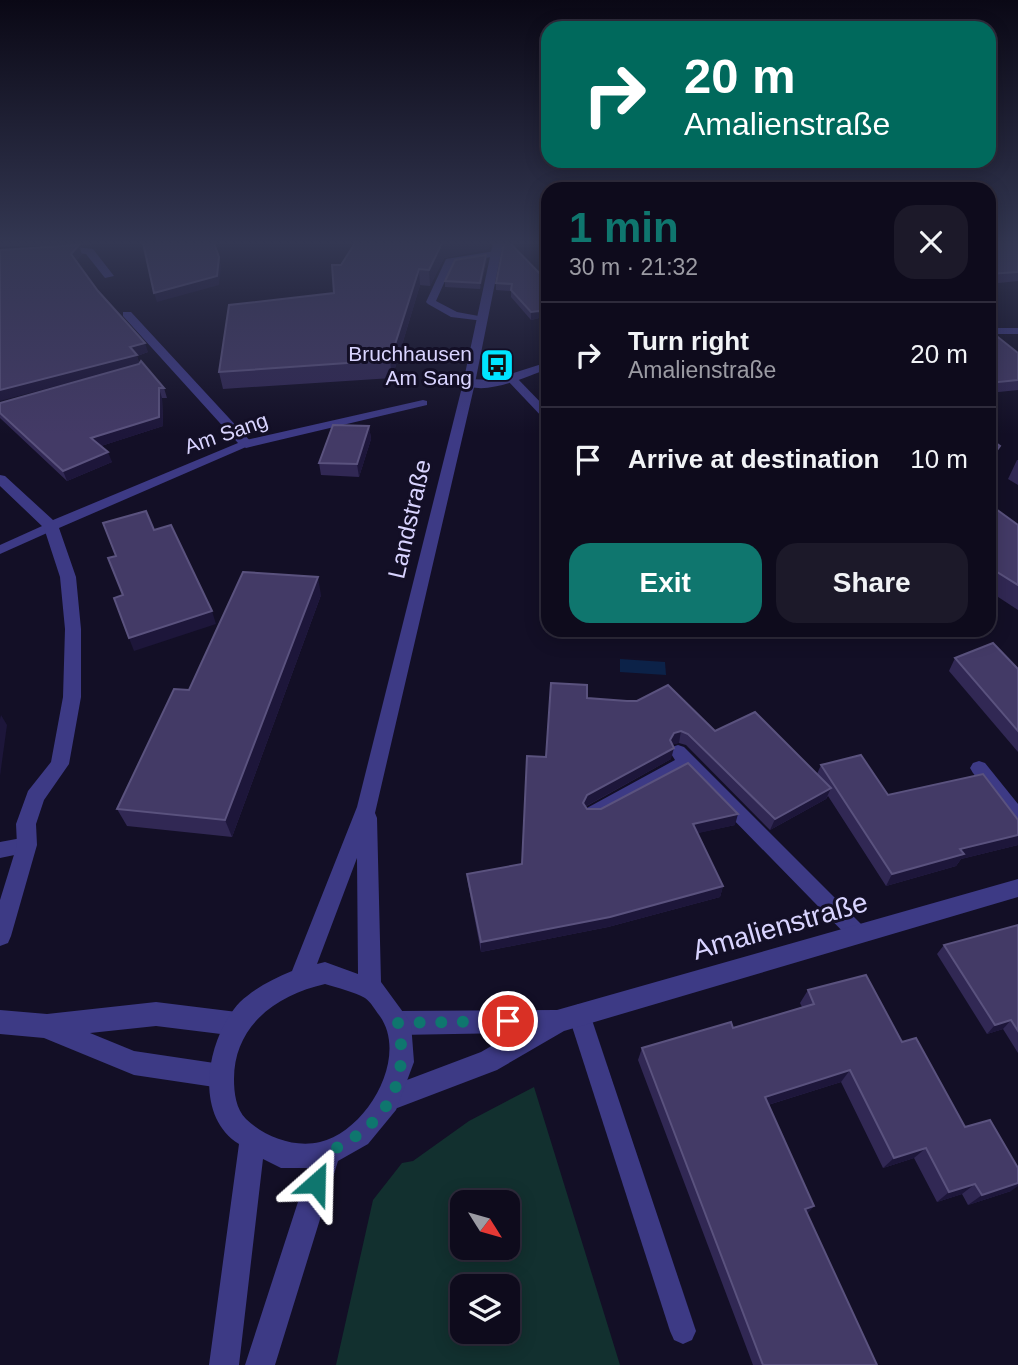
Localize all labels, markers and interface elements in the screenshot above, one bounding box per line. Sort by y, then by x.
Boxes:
icon: right [569,49,660,140]
text: 20 m [684,49,796,103]
text: Amalienstraße [684,106,890,142]
text: 1 min [569,204,679,251]
button: close [894,205,968,279]
text: 30 m · 21:32 [569,254,698,280]
text: Turn right [628,326,749,356]
icon: right [569,336,607,374]
text: 20 m [910,339,968,369]
place label: Bruchhausen Am Sang [348,342,472,389]
bus stop icon: Bruchhausen Am Sang [478,346,516,384]
text: Amalienstraße [628,357,776,383]
street label: Am Sang [181,408,271,458]
icon: arrive [569,441,607,479]
text: Arrive at destination [628,444,879,474]
text: 10 m [910,444,968,474]
street label: Landstraße [382,457,436,581]
button: Exit [569,543,762,623]
button: Share [776,543,968,623]
street label: Amalienstraße [689,886,871,966]
pin [478,991,538,1051]
icon: arrive [489,1002,527,1040]
position arrow [279,1146,353,1220]
north arrow [450,1190,520,1260]
map controls [450,1190,520,1344]
button: layers [450,1274,520,1344]

